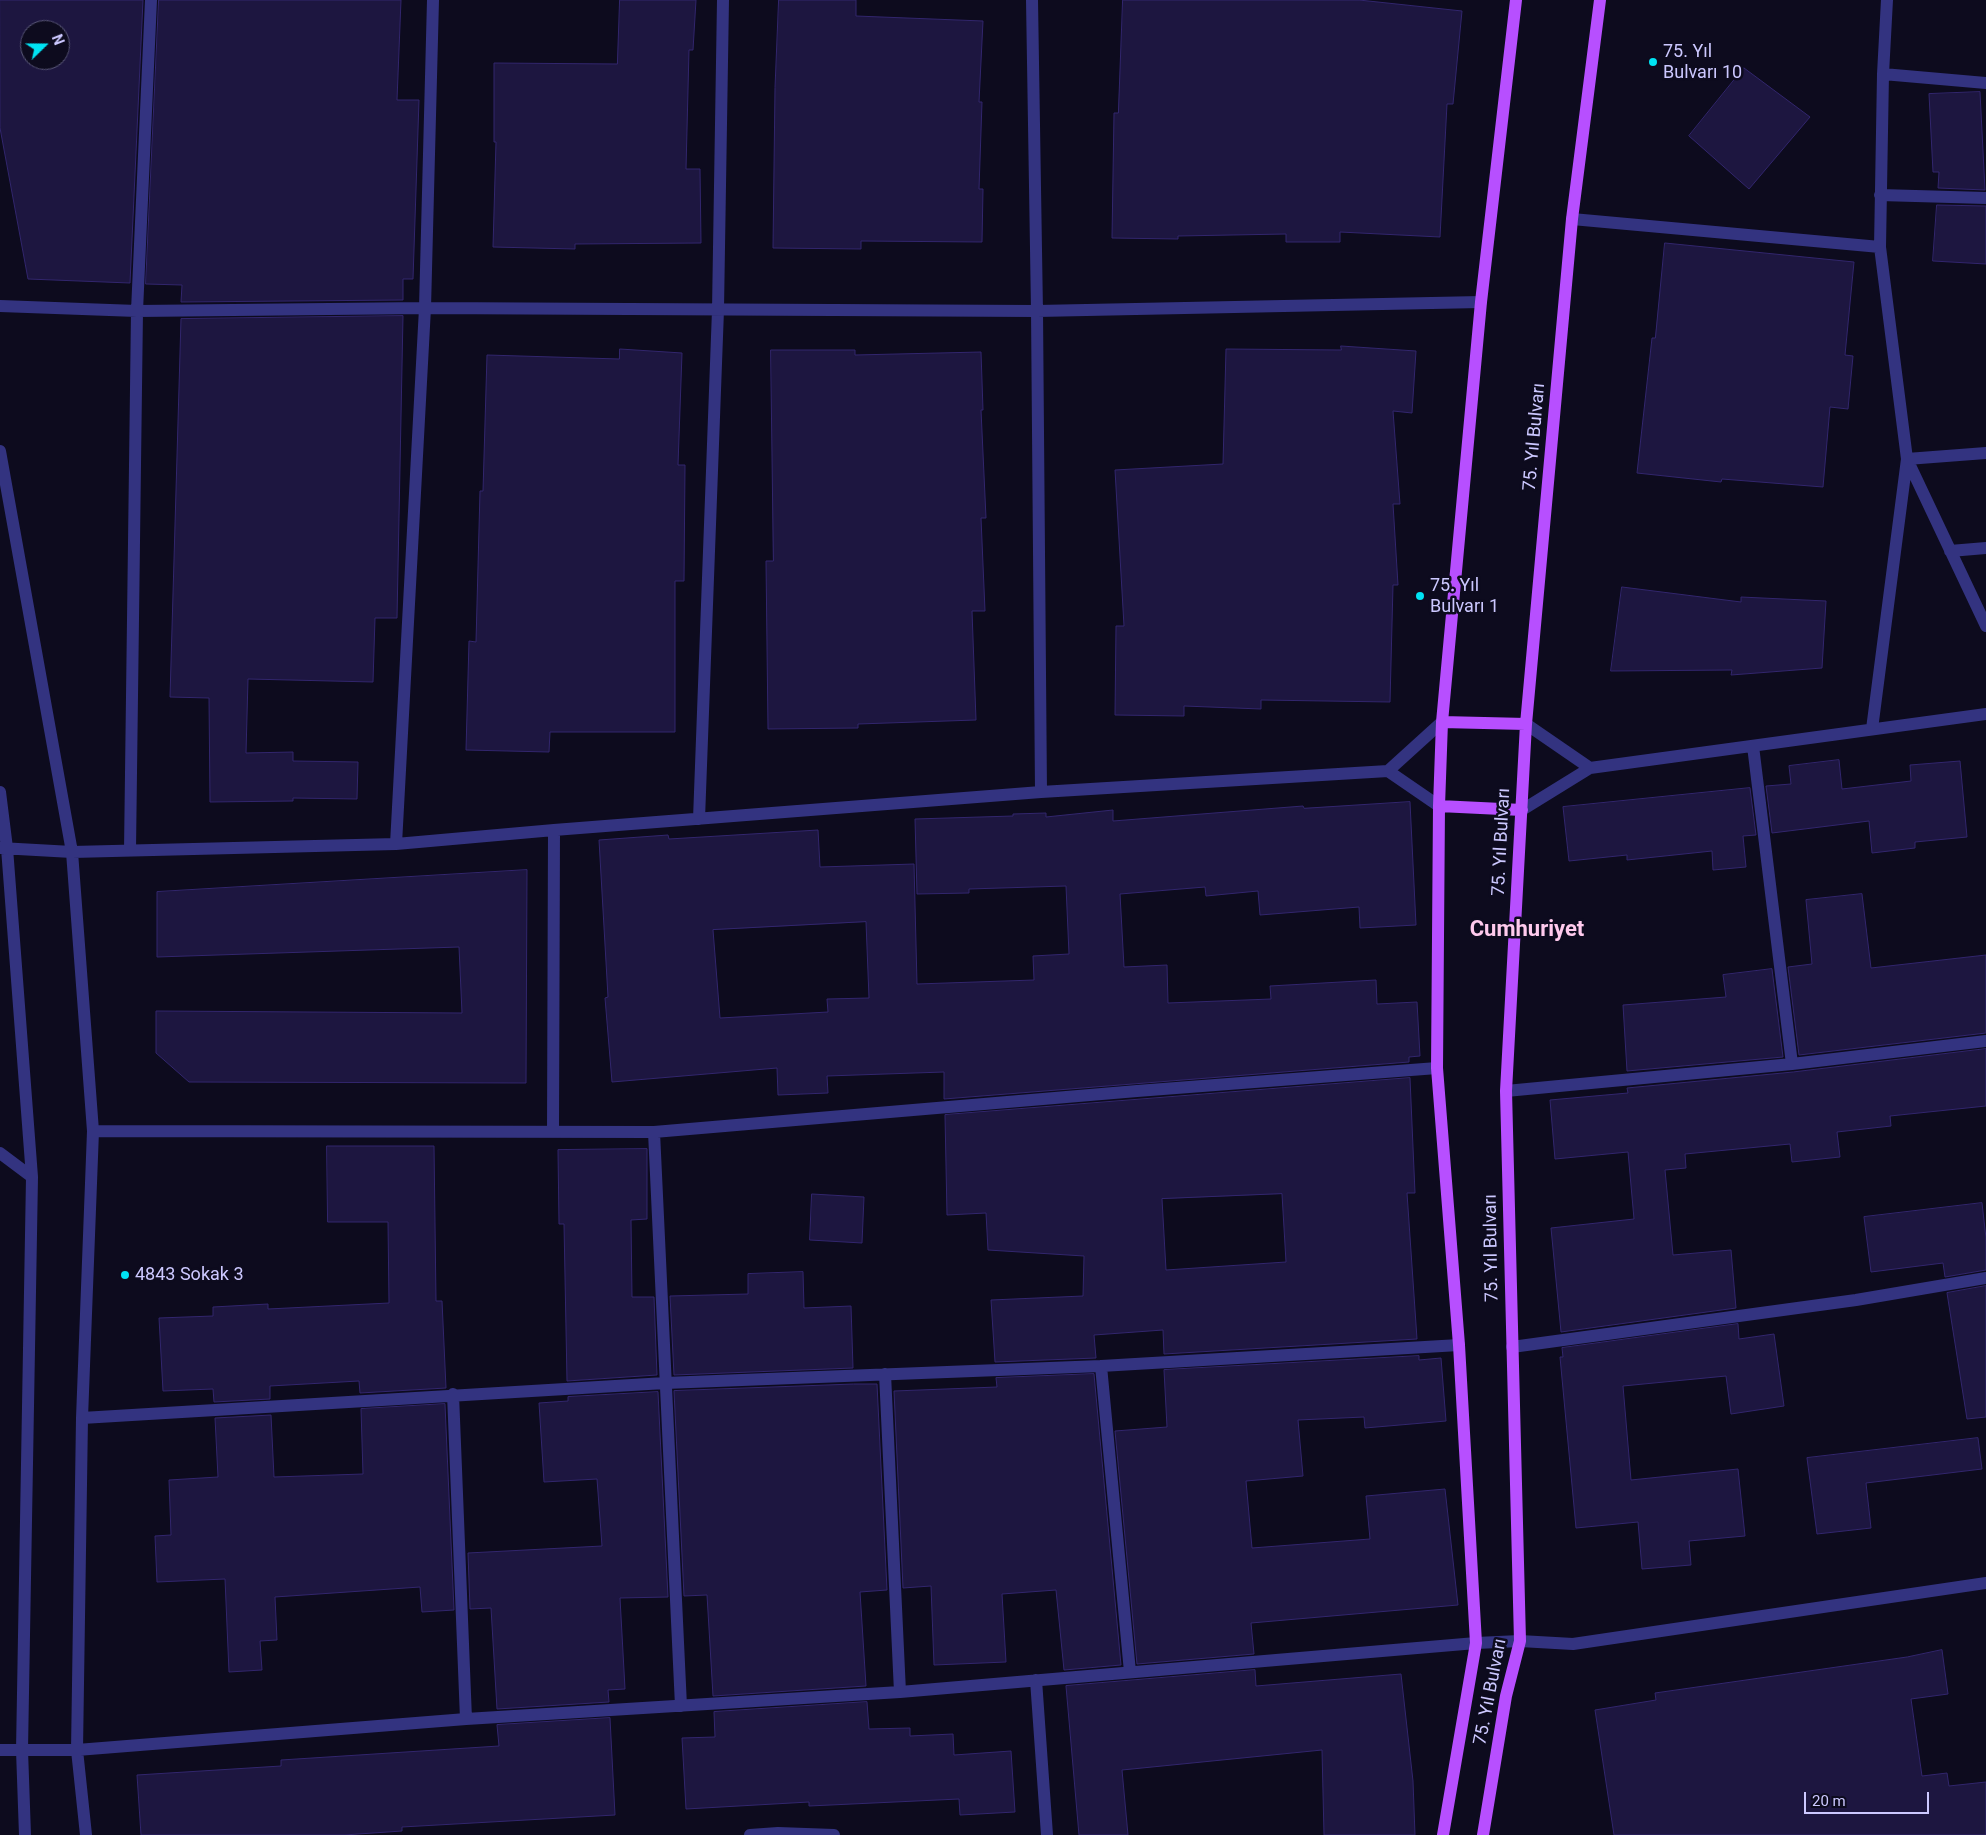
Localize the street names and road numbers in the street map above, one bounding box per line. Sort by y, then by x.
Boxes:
street label: 75. Yıl Bulvarı [1520,382,1550,492]
street label: 75. Yıl Bulvarı [1488,788,1516,896]
street label: 75. Yıl Bulvarı [1480,1194,1504,1302]
street label: 75. Yıl Bulvarı [1470,1637,1512,1747]

